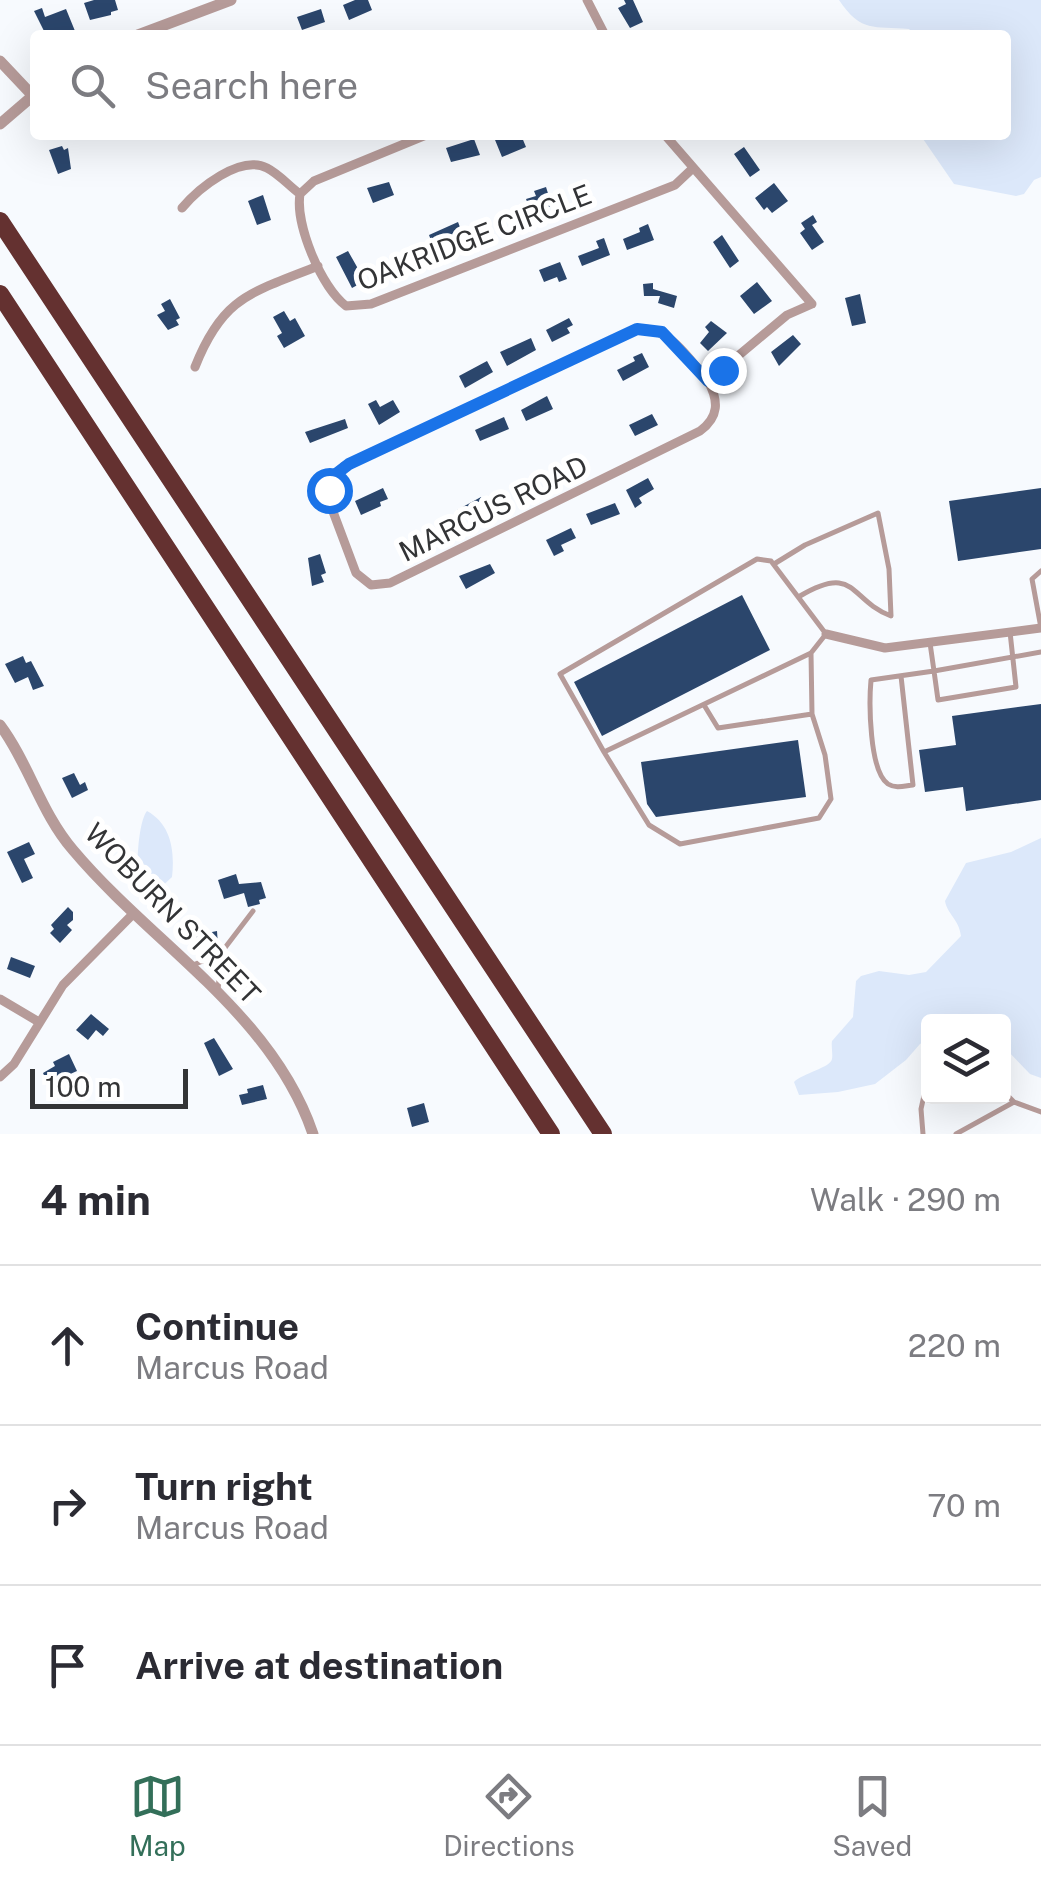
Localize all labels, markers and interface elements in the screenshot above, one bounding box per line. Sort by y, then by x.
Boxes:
search box [30,30,1011,140]
icon: search [65,58,120,113]
text: Search here [145,63,358,108]
street label: OAKRIDGE CIRCLE [352,177,596,297]
route end [701,348,747,394]
street label: MARCUS ROAD [393,448,593,568]
route start [307,468,353,514]
street label: WOBURN STREET [78,816,268,1010]
map controls [921,1014,1011,1104]
button: layers [921,1014,1011,1104]
scale bar [30,1064,188,1108]
text: 100 m [45,1070,122,1103]
text: 4 min [40,1175,151,1224]
text: Walk · 290 m [810,1181,1001,1218]
text: Continue [135,1304,299,1349]
icon: ahead [40,1318,95,1373]
text: 220 m [908,1327,1001,1364]
text: Marcus Road [135,1349,329,1386]
text: Turn right [135,1464,313,1509]
icon: right [40,1478,95,1533]
text: 70 m [927,1487,1001,1524]
text: Marcus Road [135,1509,329,1546]
icon: arrive [40,1638,95,1693]
text: Arrive at destination [135,1643,503,1688]
tab: Map [129,1769,186,1862]
tab: Directions [443,1769,575,1862]
tab: Saved [832,1769,912,1862]

